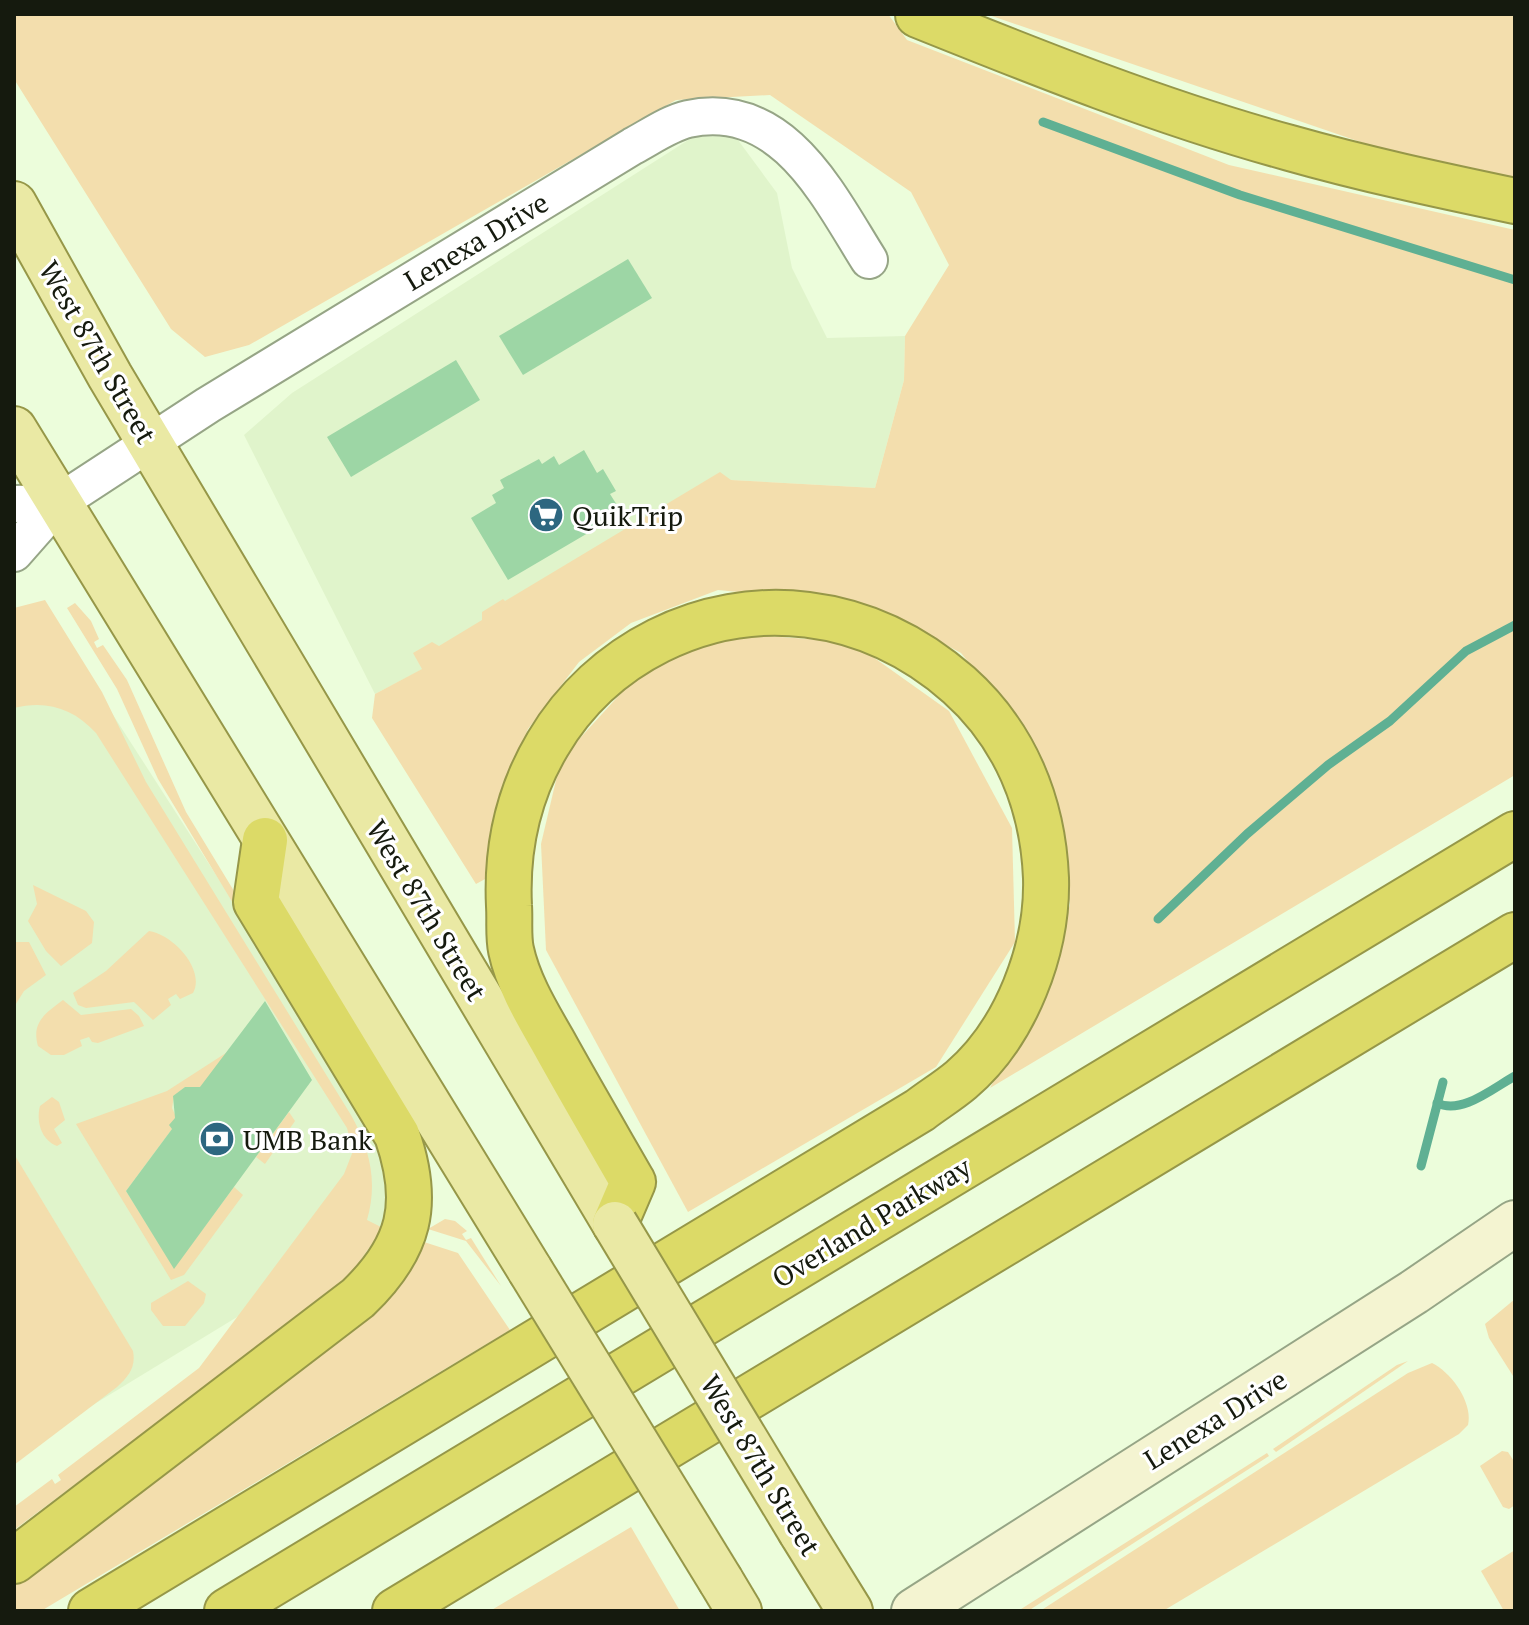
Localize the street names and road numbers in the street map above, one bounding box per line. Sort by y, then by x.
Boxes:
street label: Lenexa Drive [397,183,555,299]
street label: West 87th Street [31,254,166,450]
street label: West 87th Street [358,813,496,1008]
street label: Overland Parkway [765,1148,978,1296]
street label: Lenexa Drive [1137,1360,1293,1478]
street label: West 87th Street [692,1368,830,1563]

